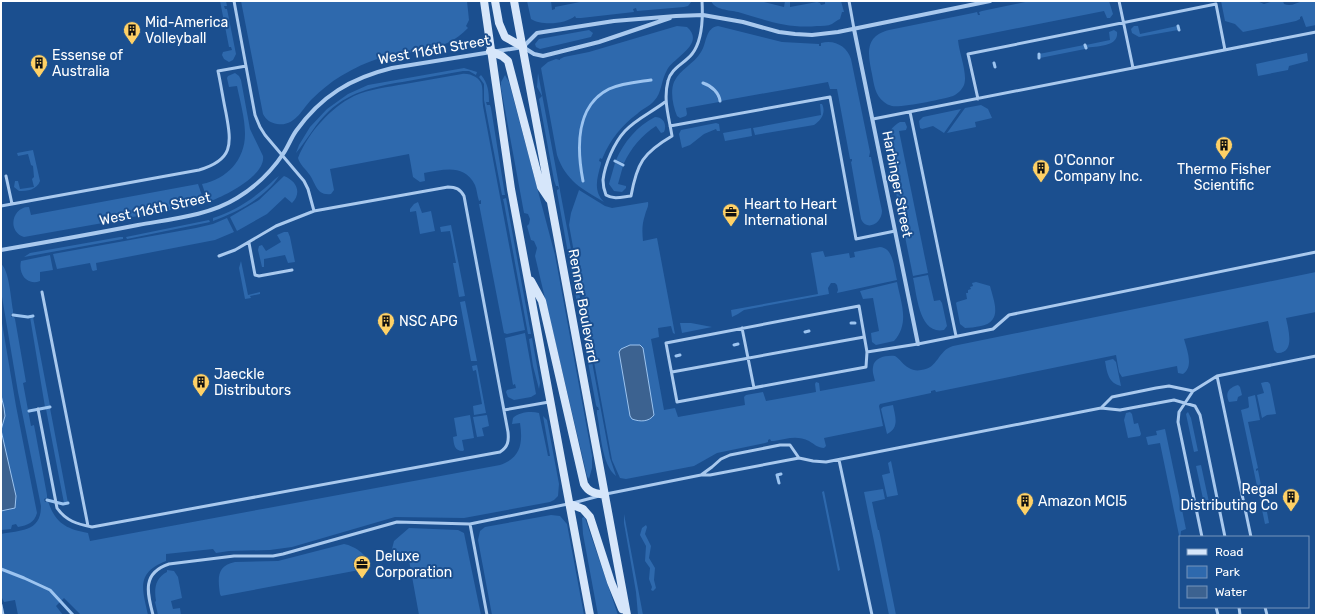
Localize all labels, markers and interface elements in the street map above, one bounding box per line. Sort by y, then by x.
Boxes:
place label: Mid-America Volleyball [145,14,228,47]
building icon: Mid-America Volleyball [122,20,142,45]
street label: West 116th Street [377,32,492,68]
place label: Essense of Australia [52,47,123,80]
building icon: Essense of Australia [29,53,49,78]
street label: Harbinger Street [878,129,916,239]
building icon: Thermo Fisher Scientific [1214,135,1234,160]
place label: O'Connor Company Inc. [1054,152,1143,185]
building icon: O'Connor Company Inc. [1031,158,1051,183]
place label: Thermo Fisher Scientific [1177,161,1272,194]
street label: West 116th Street [98,189,213,229]
place label: Heart to Heart International [744,196,837,229]
office icon: Heart to Heart International [721,202,741,227]
street label: Renner Boulevard [565,248,601,364]
building icon: NSC APG [376,311,396,336]
place label: NSC APG [399,313,458,330]
place label: Jaeckle Distributors [214,366,291,399]
building icon: Jaeckle Distributors [191,372,211,397]
place label: Regal Distributing Co [1180,481,1278,514]
building icon: Regal Distributing Co [1281,487,1301,512]
building icon: Amazon MCI5 [1015,491,1035,516]
place label: Amazon MCI5 [1038,493,1127,510]
legend [1179,536,1309,608]
text: Road [1215,545,1243,559]
place label: Deluxe Corporation [375,548,452,581]
office icon: Deluxe Corporation [352,554,372,579]
text: Park [1215,565,1241,579]
text: Water [1215,585,1247,599]

